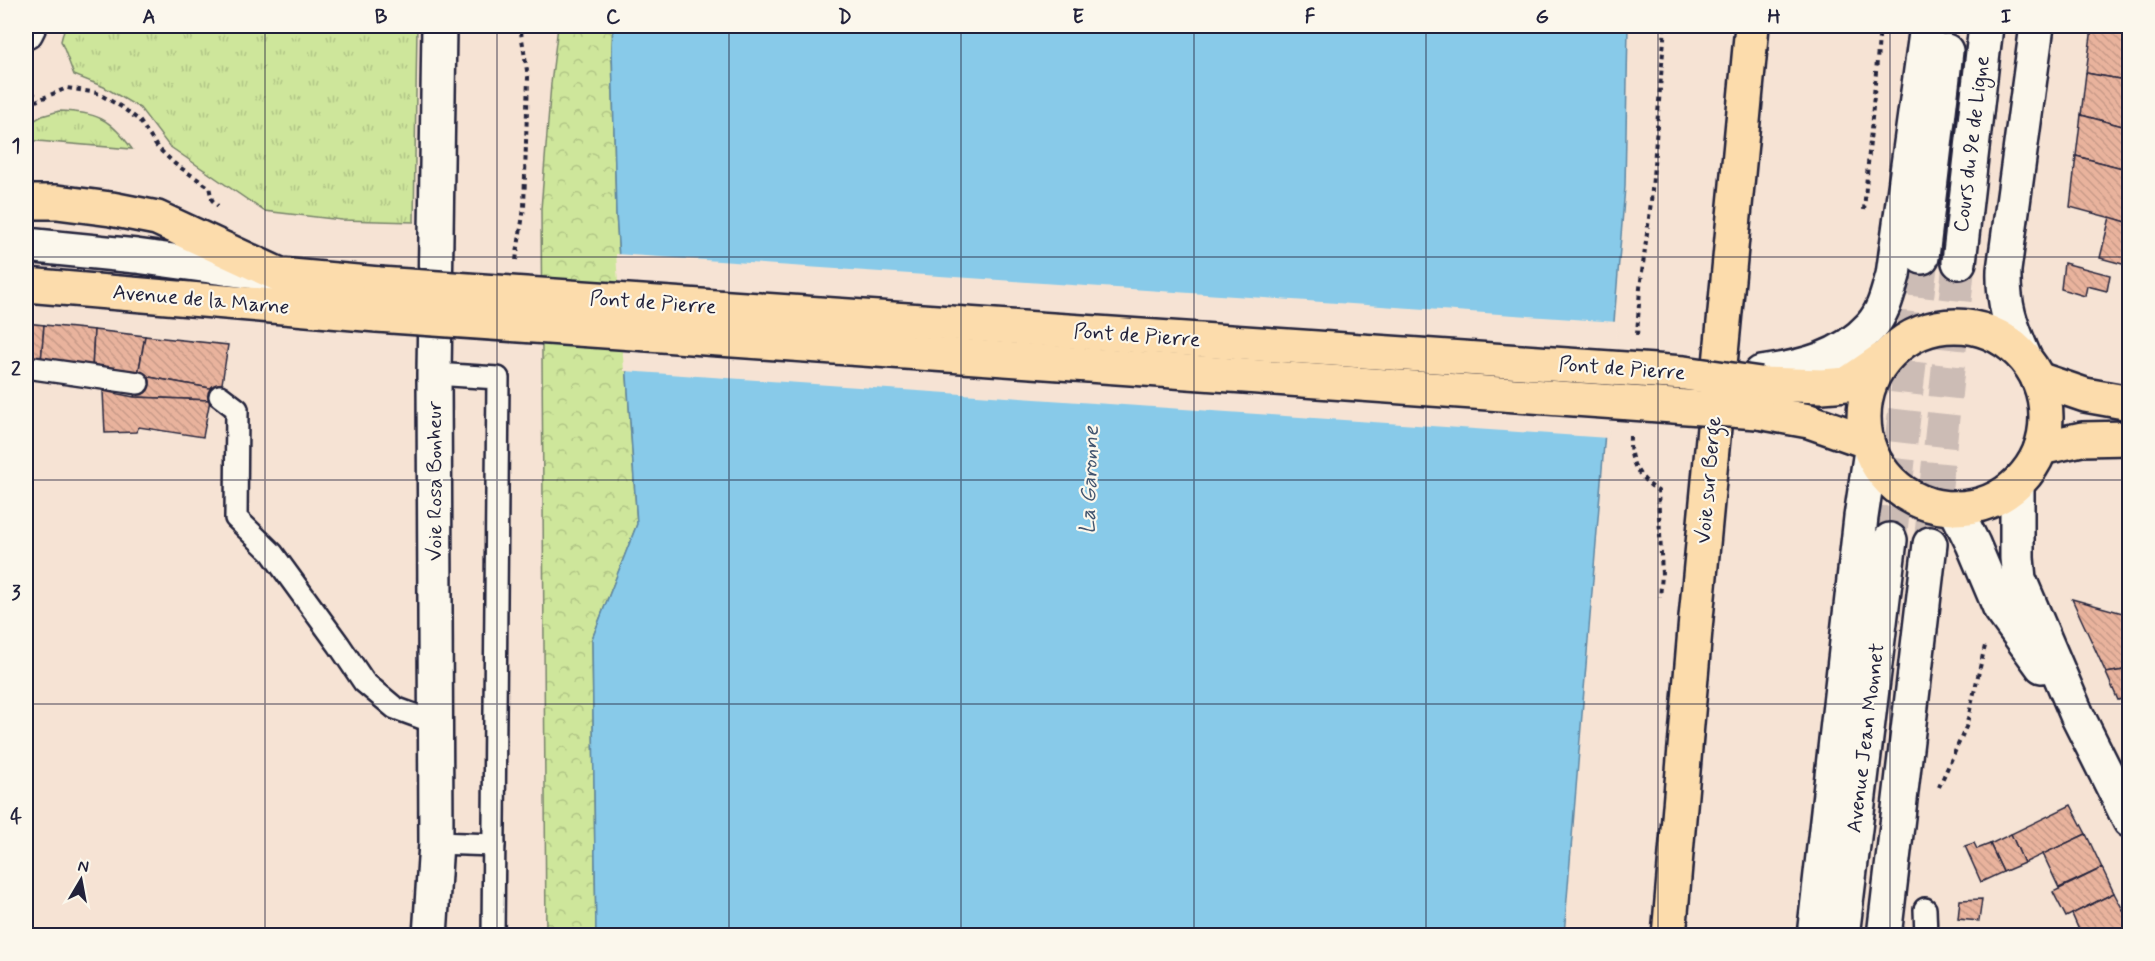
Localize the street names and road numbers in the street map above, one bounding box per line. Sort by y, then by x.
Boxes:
street label: Cours du 9e de Ligne [1947,54,1998,234]
street label: Avenue de la Marne [111,278,291,322]
street label: Pont de Pierre [589,285,717,321]
street label: Pont de Pierre [1073,318,1201,354]
street label: Pont de Pierre [1558,351,1686,387]
street label: Voie Rosa Bonheur [421,401,449,561]
street label: Voie sur Berge [1689,415,1731,545]
street label: Avenue Jean Monnet [1840,641,1892,834]

